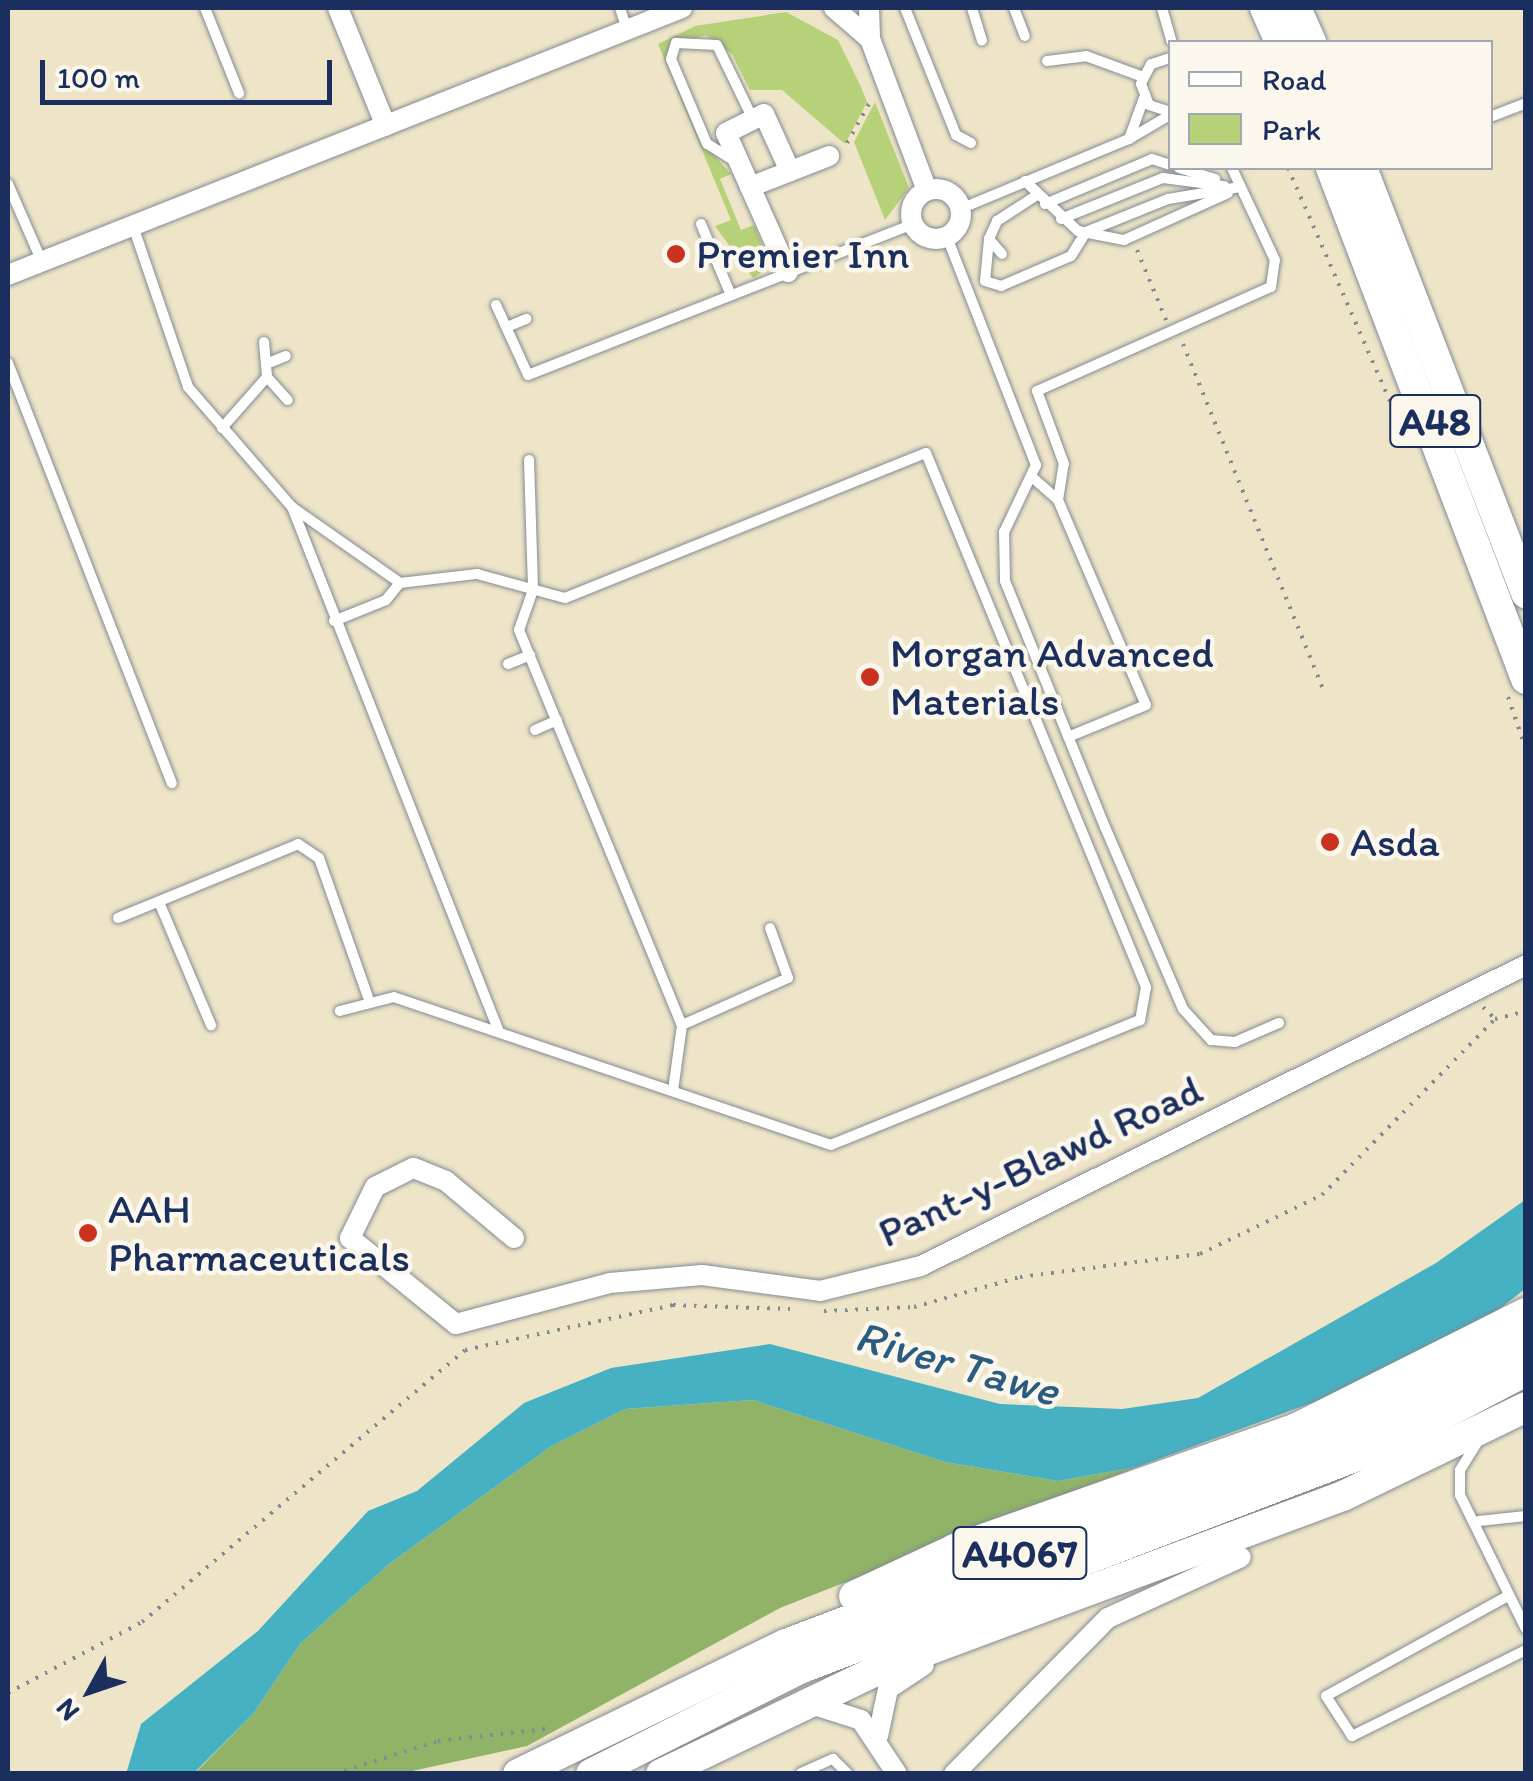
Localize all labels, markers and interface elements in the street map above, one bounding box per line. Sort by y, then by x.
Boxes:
scale bar [45,40,338,102]
legend [1168,40,1493,170]
text: 100 m [57,59,140,96]
text: Road [1262,61,1327,98]
text: Park [1262,111,1321,148]
place label: Premier Inn [696,229,909,279]
marker: Premier Inn [665,243,687,265]
road number: A48 [1388,386,1482,456]
place label: Morgan Advanced Materials [890,628,1214,726]
marker: Morgan Advanced Materials [859,666,881,688]
place label: Asda [1350,817,1440,867]
marker: Asda [1319,831,1341,853]
street label: Pant-y-Blawd Road [871,1064,1209,1258]
place label: AAH Pharmaceuticals [108,1184,410,1282]
marker: AAH Pharmaceuticals [77,1222,99,1244]
water label: River Tawe [851,1309,1063,1417]
road number: A4067 [950,1518,1090,1588]
north arrow [40,1641,140,1741]
text: N [48,1692,86,1728]

